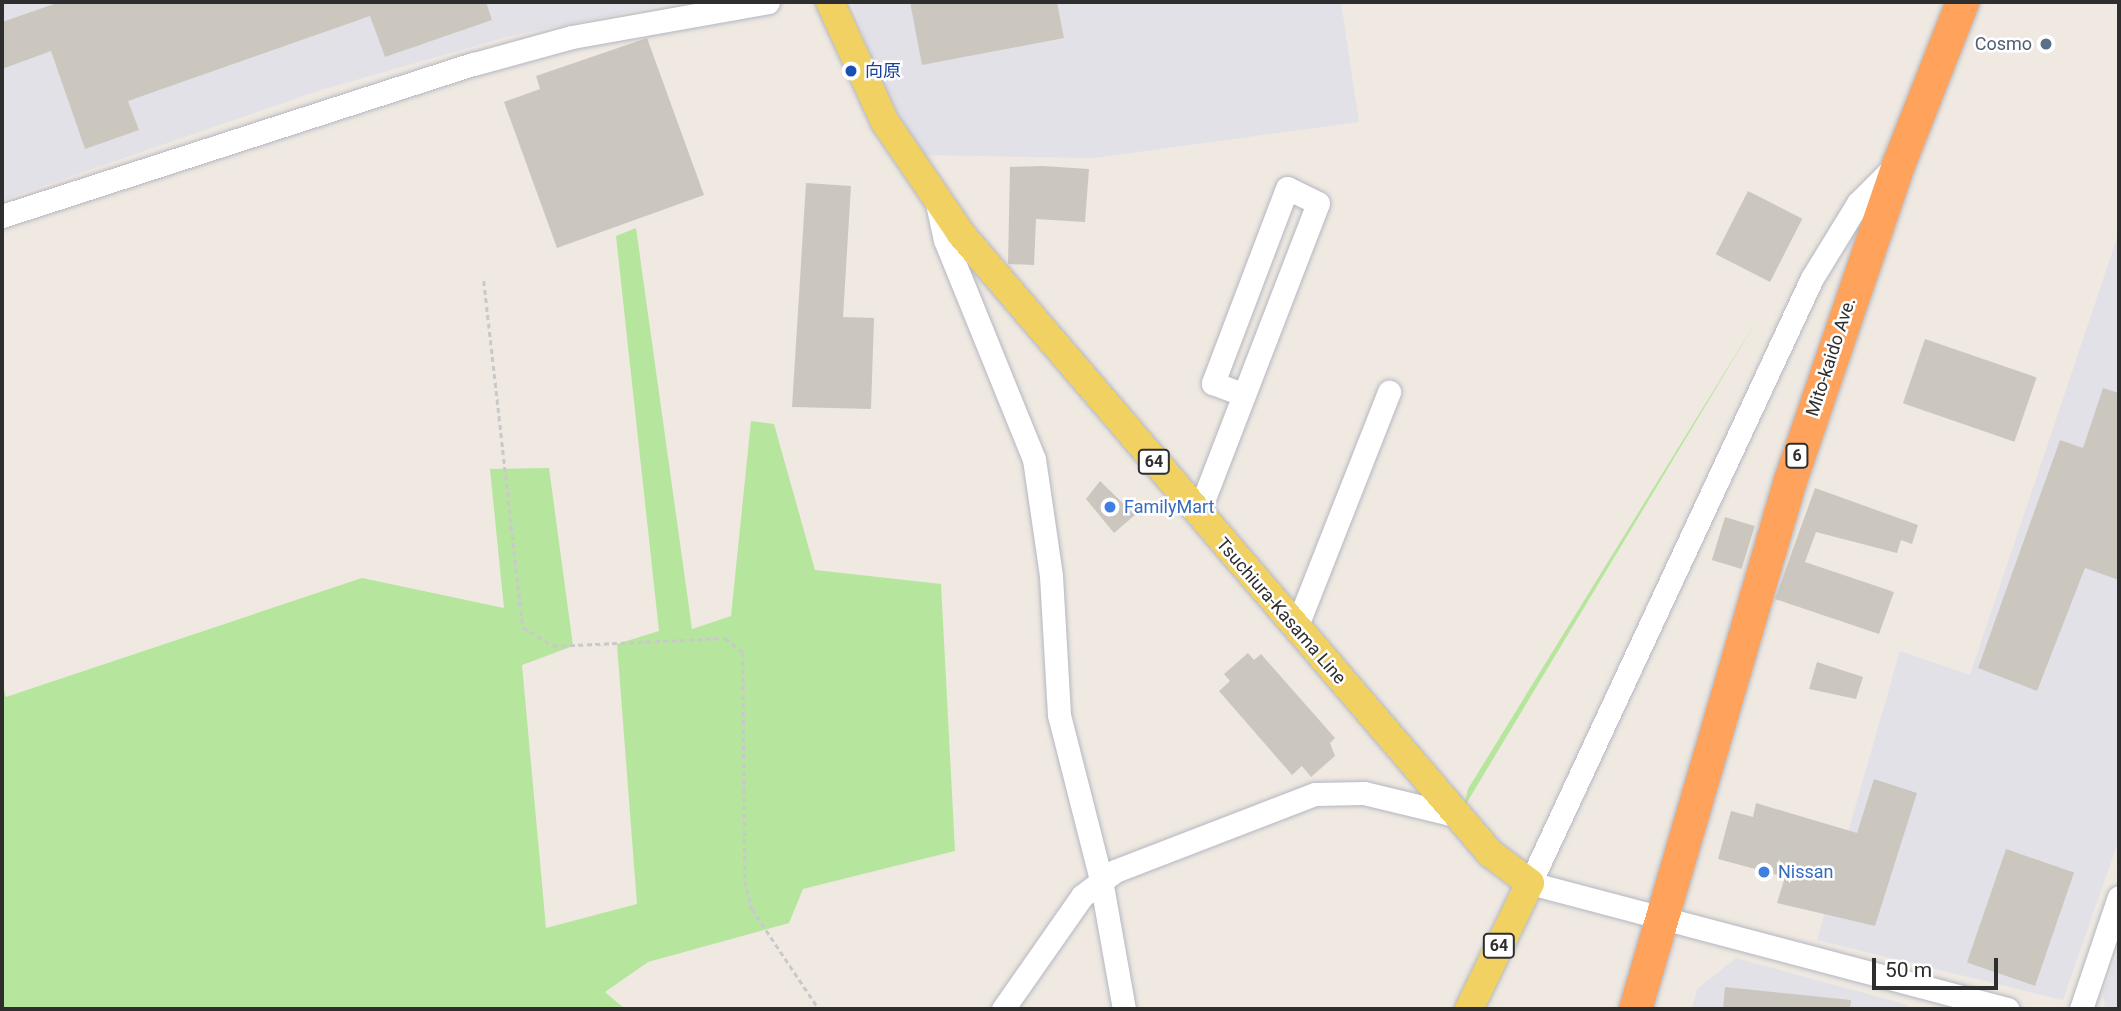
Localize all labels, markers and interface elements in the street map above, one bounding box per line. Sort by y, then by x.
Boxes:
place label: Cosmo [1975,33,2032,55]
marker: Cosmo [2038,36,2054,52]
place label: 向原 [865,60,901,82]
marker: 向原 [843,63,859,79]
street label: Mito-kaido Ave. [1802,295,1860,419]
road number: 6 [1785,444,1809,468]
road number: 64 [1136,449,1172,475]
place label: FamilyMart [1124,496,1214,518]
marker: FamilyMart [1102,499,1118,515]
street label: Tsuchiura-Kasama Line [1212,533,1350,689]
place label: Nissan [1778,861,1834,883]
marker: Nissan [1756,864,1772,880]
road number: 64 [1482,934,1516,958]
scale bar [1876,944,2002,988]
text: 50 m [1885,958,1932,982]

